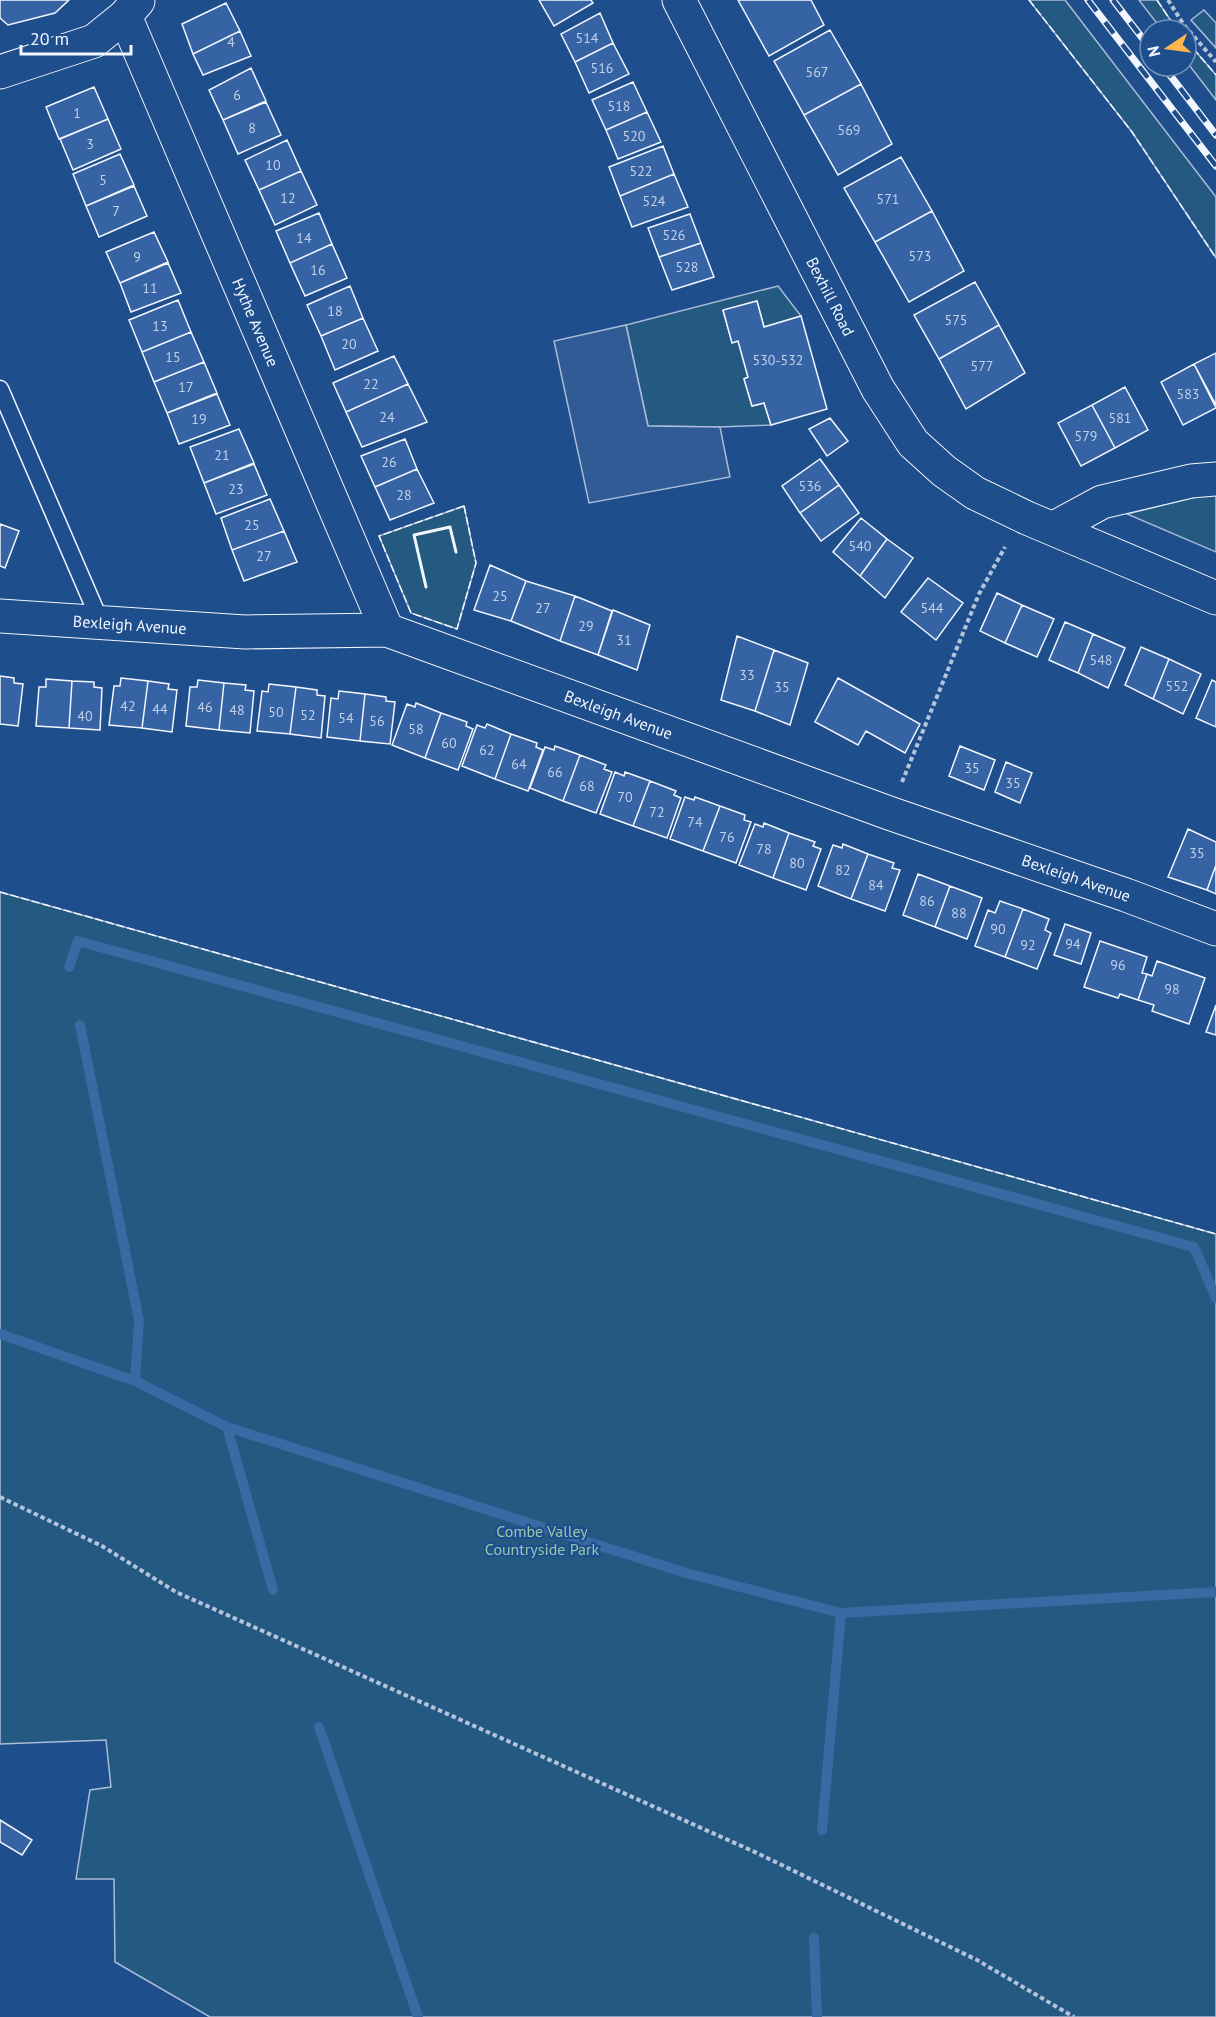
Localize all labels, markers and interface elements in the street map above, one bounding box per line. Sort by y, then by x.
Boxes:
scale bar [21,18,130,56]
north arrow [1138,18,1198,78]
text: 20 m [30,27,69,50]
house number: 514 [576,29,599,47]
house number: 4 [227,33,235,51]
text: N [1142,44,1164,59]
house number: 516 [591,59,613,77]
house number: 567 [806,63,828,81]
house number: 6 [233,86,241,104]
house number: 518 [608,97,630,115]
house number: 1 [73,104,81,122]
house number: 8 [248,119,256,137]
house number: 569 [838,121,860,139]
house number: 520 [623,127,646,145]
house number: 3 [86,135,94,153]
house number: 10 [265,156,281,174]
house number: 522 [630,162,652,180]
house number: 5 [99,171,107,189]
house number: 12 [280,189,296,207]
house number: 571 [877,190,899,208]
house number: 524 [643,192,666,210]
house number: 7 [112,202,120,220]
house number: 526 [663,226,685,244]
house number: 14 [296,229,312,247]
house number: 573 [909,247,931,265]
house number: 9 [133,248,141,266]
street label: Bexhill Road [802,254,859,339]
house number: 528 [676,258,698,276]
house number: 16 [310,261,326,279]
street label: Hythe Avenue [228,275,283,370]
house number: 11 [142,279,158,297]
house number: 18 [327,302,343,320]
house number: 575 [945,311,967,329]
house number: 13 [152,317,168,335]
house number: 20 [341,335,357,353]
house number: 15 [165,348,181,366]
house number: 530-532 [753,351,803,369]
house number: 577 [971,357,993,375]
house number: 22 [363,375,379,393]
house number: 17 [178,378,194,396]
house number: 583 [1177,385,1199,403]
house number: 24 [379,408,395,426]
house number: 581 [1109,409,1131,427]
house number: 19 [191,410,207,428]
house number: 579 [1075,427,1097,445]
house number: 21 [214,446,230,464]
house number: 26 [381,453,397,471]
house number: 536 [799,477,821,495]
house number: 23 [228,480,244,498]
house number: 28 [396,486,412,504]
house number: 25 [244,516,260,534]
house number: 540 [849,537,872,555]
house number: 27 [256,547,272,565]
house number: 25 [492,587,508,605]
house number: 27 [535,599,551,617]
house number: 544 [921,599,944,617]
street label: Bexleigh Avenue [72,611,187,638]
house number: 29 [578,617,594,635]
house number: 31 [616,631,632,649]
house number: 548 [1090,651,1112,669]
house number: 33 [739,666,755,684]
house number: 552 [1166,677,1188,695]
house number: 35 [774,678,790,696]
street label: Bexleigh Avenue [562,686,675,743]
house number: 42 [120,697,136,715]
house number: 46 [197,698,213,716]
house number: 44 [152,700,168,718]
house number: 48 [229,701,245,719]
house number: 50 [268,703,284,721]
house number: 52 [300,706,316,724]
house number: 40 [77,707,93,725]
house number: 54 [338,709,354,727]
house number: 56 [369,712,385,730]
house number: 58 [408,720,424,738]
house number: 60 [441,734,457,752]
house number: 62 [479,741,495,759]
house number: 64 [511,755,527,773]
house number: 35 [964,759,980,777]
house number: 66 [547,763,563,781]
house number: 35 [1005,774,1021,792]
house number: 68 [579,777,595,795]
house number: 70 [617,788,633,806]
house number: 72 [649,803,665,821]
house number: 74 [687,813,703,831]
house number: 76 [719,828,735,846]
house number: 78 [756,840,772,858]
house number: 35 [1189,844,1205,862]
street label: Bexleigh Avenue [1019,850,1133,906]
house number: 80 [789,854,805,872]
house number: 82 [835,861,851,879]
house number: 84 [868,876,884,894]
house number: 86 [919,892,935,910]
house number: 88 [951,904,967,922]
house number: 90 [990,920,1006,938]
house number: 94 [1065,935,1081,953]
house number: 92 [1020,936,1036,954]
house number: 96 [1110,956,1126,974]
house number: 98 [1164,980,1180,998]
park label: Combe Valley Countryside Park [485,1521,599,1559]

